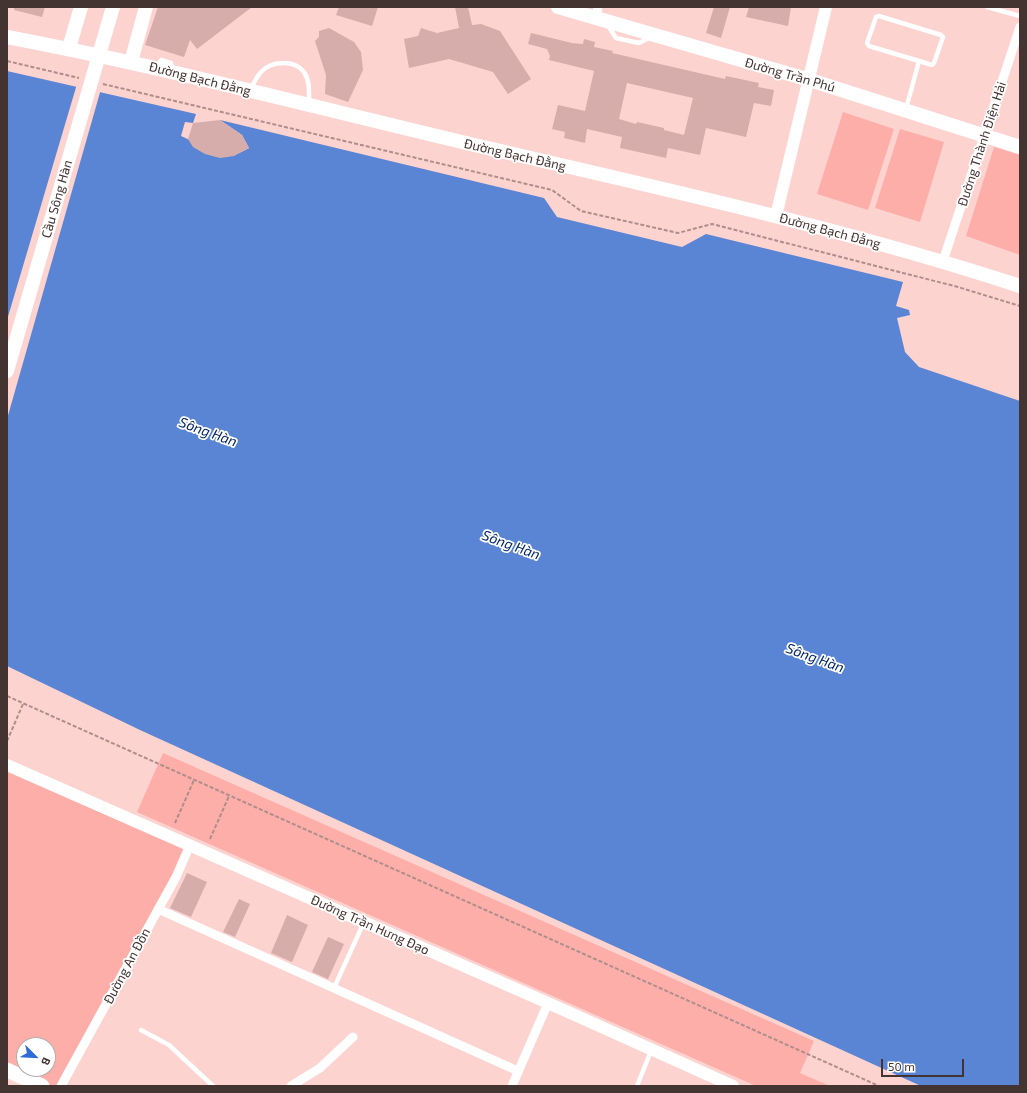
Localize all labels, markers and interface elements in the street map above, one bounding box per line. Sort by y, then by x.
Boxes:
street label: Đường Trần Phú [743,55,837,95]
street label: Đường Bạch Đằng [147,59,253,99]
street label: Đường Thành Điện Hải [954,80,1010,208]
street label: Đường Bạch Đằng [462,136,568,174]
street label: Cầu Sông Hàn [38,158,76,240]
street label: Đường Bạch Đằng [778,210,882,252]
water label: Sông Hàn [177,414,239,450]
water label: Sông Hàn [480,527,542,563]
water label: Sông Hàn [784,640,846,676]
street label: Đường Trần Hưng Đạo [308,892,432,958]
street label: Đường An Đồn [100,925,154,1007]
north arrow [16,1037,56,1077]
scale bar [883,1051,966,1077]
text: B [39,1056,54,1068]
text: 50 m [888,1059,915,1073]

